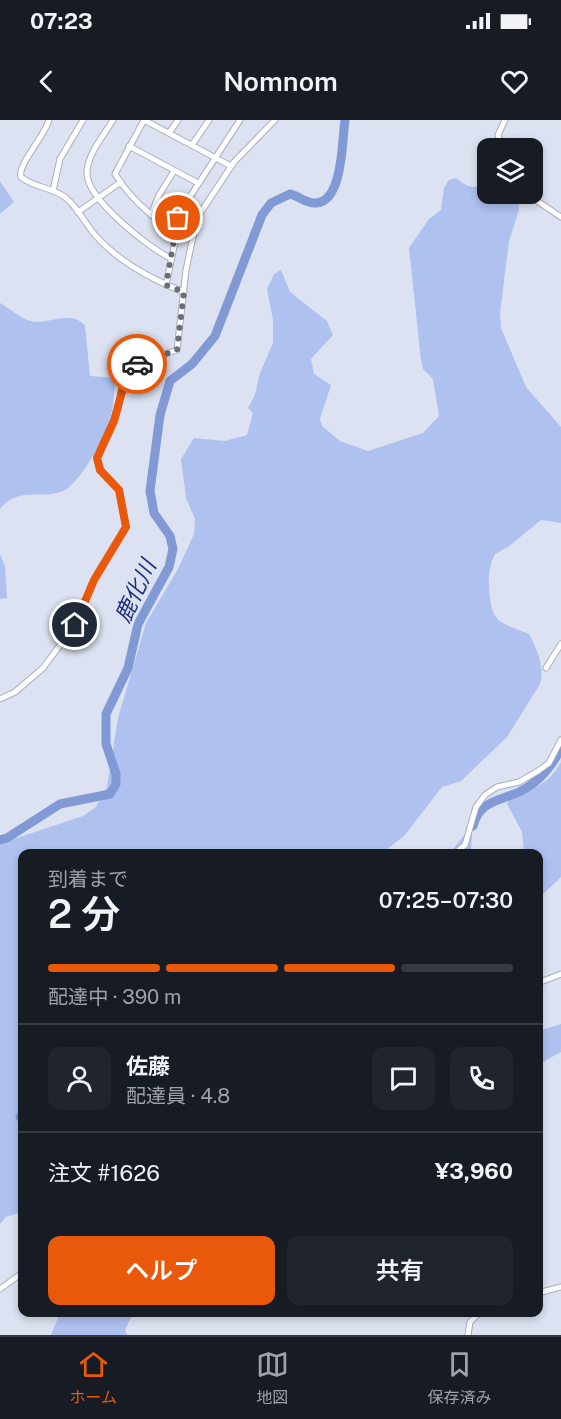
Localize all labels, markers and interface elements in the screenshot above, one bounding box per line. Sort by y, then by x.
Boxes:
text: 07:23 [30,8,93,34]
icon: back [30,65,63,98]
text: Nomnom [223,65,338,97]
icon: heart [498,65,531,98]
map controls [477,138,543,204]
button: layers [477,138,543,204]
pin [152,192,203,243]
icon: bag [161,201,194,234]
courier [107,334,167,394]
icon: car [121,348,154,381]
water label: 鹿化川 [109,554,162,626]
pin [49,599,100,650]
icon: home [58,608,91,641]
text: 到着まで [48,867,128,891]
text: 07:25–07:30 [379,887,513,913]
text: 2 分 [48,891,120,937]
text: 配達中 · 390 m [48,985,181,1009]
button: person [48,1047,111,1110]
button: chat [372,1047,435,1110]
button: phone [450,1047,513,1110]
text: 佐藤 [126,1053,170,1079]
text: 配達員 · 4.8 [126,1084,230,1108]
text: ¥3,960 [435,1158,513,1184]
text: 注文 #1626 [48,1160,160,1186]
button: ヘルプ [48,1236,275,1305]
button: 共有 [287,1236,513,1305]
tab: ホーム [69,1348,117,1408]
tab: 地図 [256,1348,289,1408]
tab: 保存済み [428,1348,492,1408]

